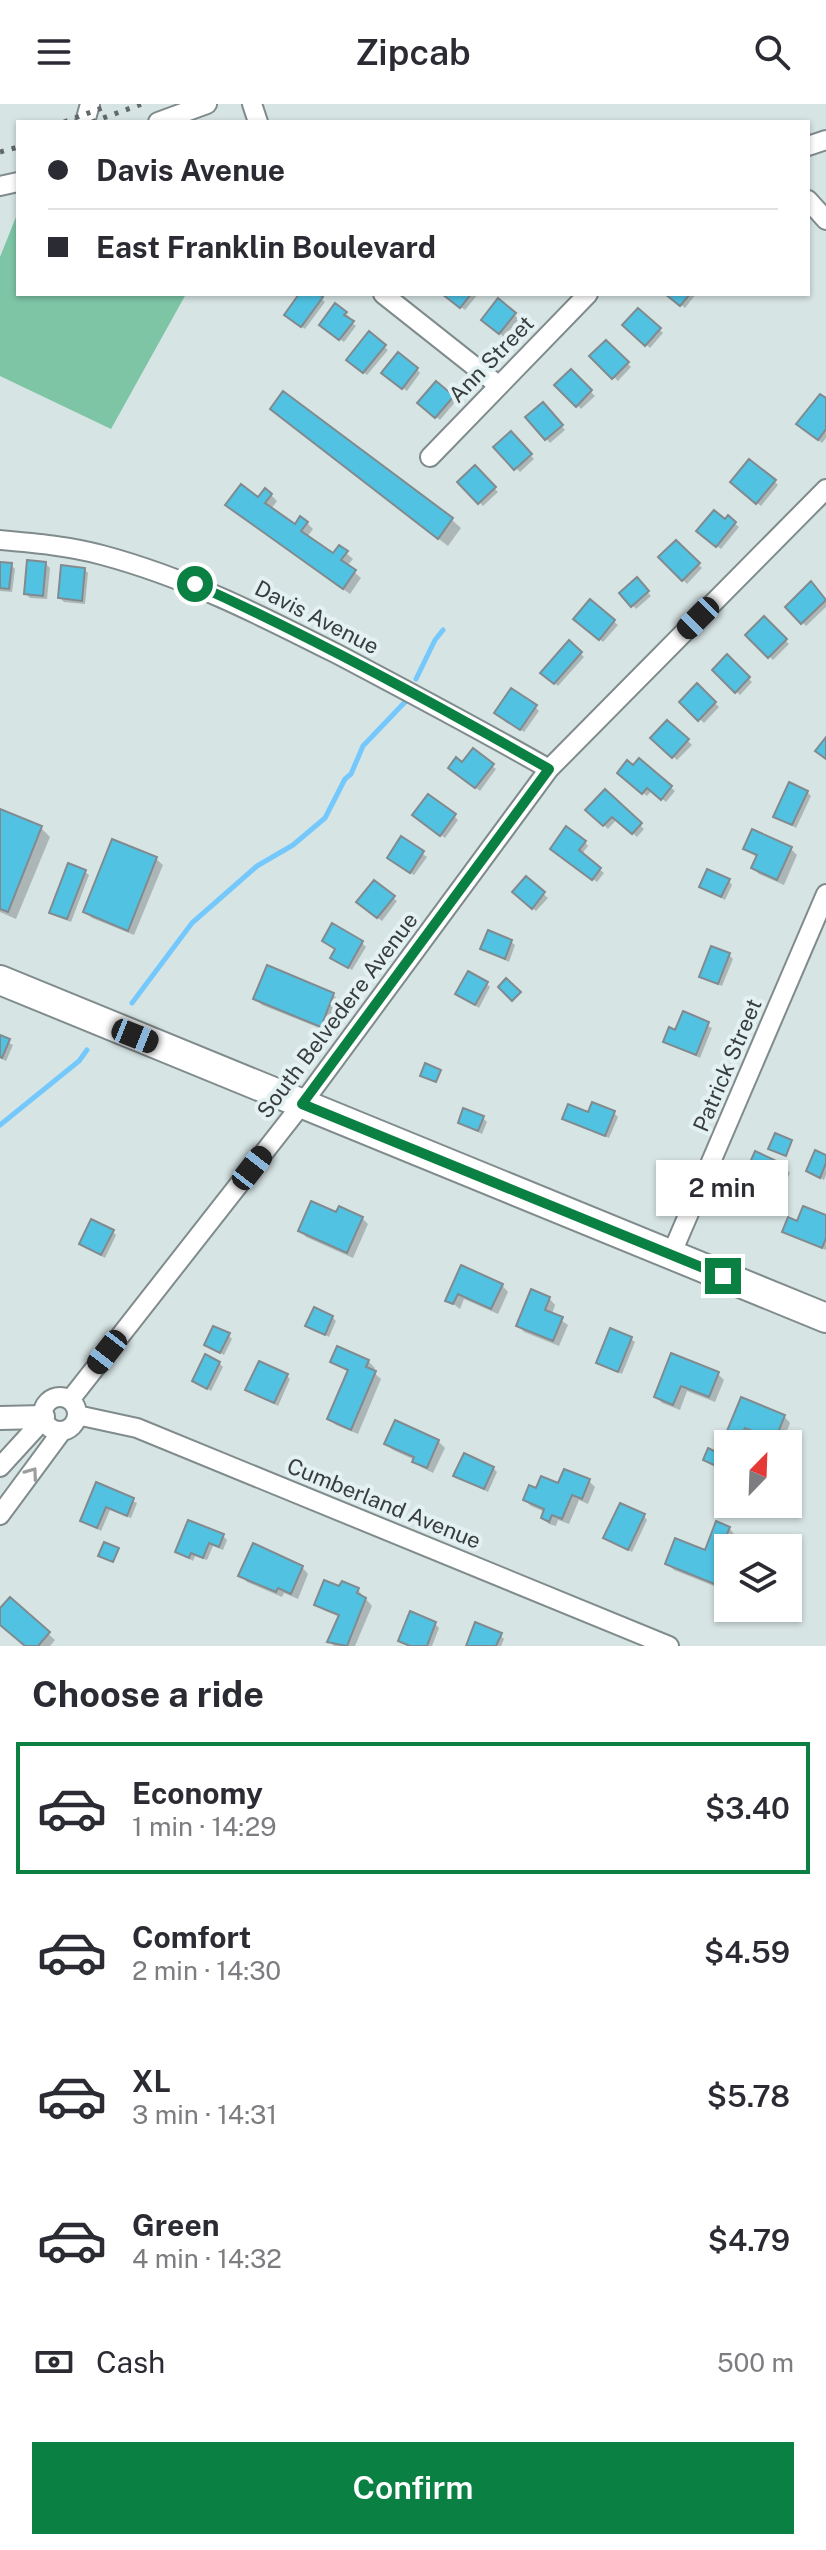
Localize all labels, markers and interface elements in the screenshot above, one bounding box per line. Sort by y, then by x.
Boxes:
icon: menu [32,30,76,74]
icon: search [750,30,794,74]
text: Zipcab [355,31,471,73]
text: Davis Avenue [96,152,285,188]
text: East Franklin Boulevard [96,229,436,265]
street label: Ann Street [443,310,539,408]
route start [177,566,213,602]
street label: Davis Avenue [251,575,383,659]
car [673,593,723,643]
street label: South Belvedere Avenue [251,907,423,1123]
street label: Patrick Street [687,995,767,1135]
car [108,1016,162,1056]
car [228,1142,276,1194]
callout: 2 min [657,1160,789,1216]
text: 2 min [688,1172,756,1203]
route end [705,1258,741,1294]
car [83,1326,131,1378]
north arrow [714,1430,802,1518]
map controls [714,1430,802,1622]
street label: Cumberland Avenue [283,1452,485,1554]
one-way arrow [22,1468,36,1482]
button: layers [714,1534,802,1622]
text: Choose a ride [32,1673,264,1715]
icon: car [36,1772,108,1844]
text: Economy [132,1775,263,1811]
text: $3.40 [705,1790,790,1826]
text: 1 min · 14:29 [132,1811,276,1842]
icon: car [36,1916,108,1988]
text: Comfort [132,1919,251,1955]
text: $4.59 [704,1934,790,1970]
text: 2 min · 14:30 [132,1955,281,1986]
icon: car [36,2060,108,2132]
text: XL [132,2063,171,2099]
text: $5.78 [707,2078,790,2114]
text: 3 min · 14:31 [132,2099,277,2130]
icon: car [36,2204,108,2276]
text: Green [132,2207,219,2243]
text: $4.79 [708,2222,790,2258]
text: 4 min · 14:32 [132,2243,282,2274]
icon: cash [32,2340,76,2384]
text: Cash [96,2344,165,2380]
text: 500 m [717,2347,794,2378]
button: Confirm [32,2442,794,2534]

